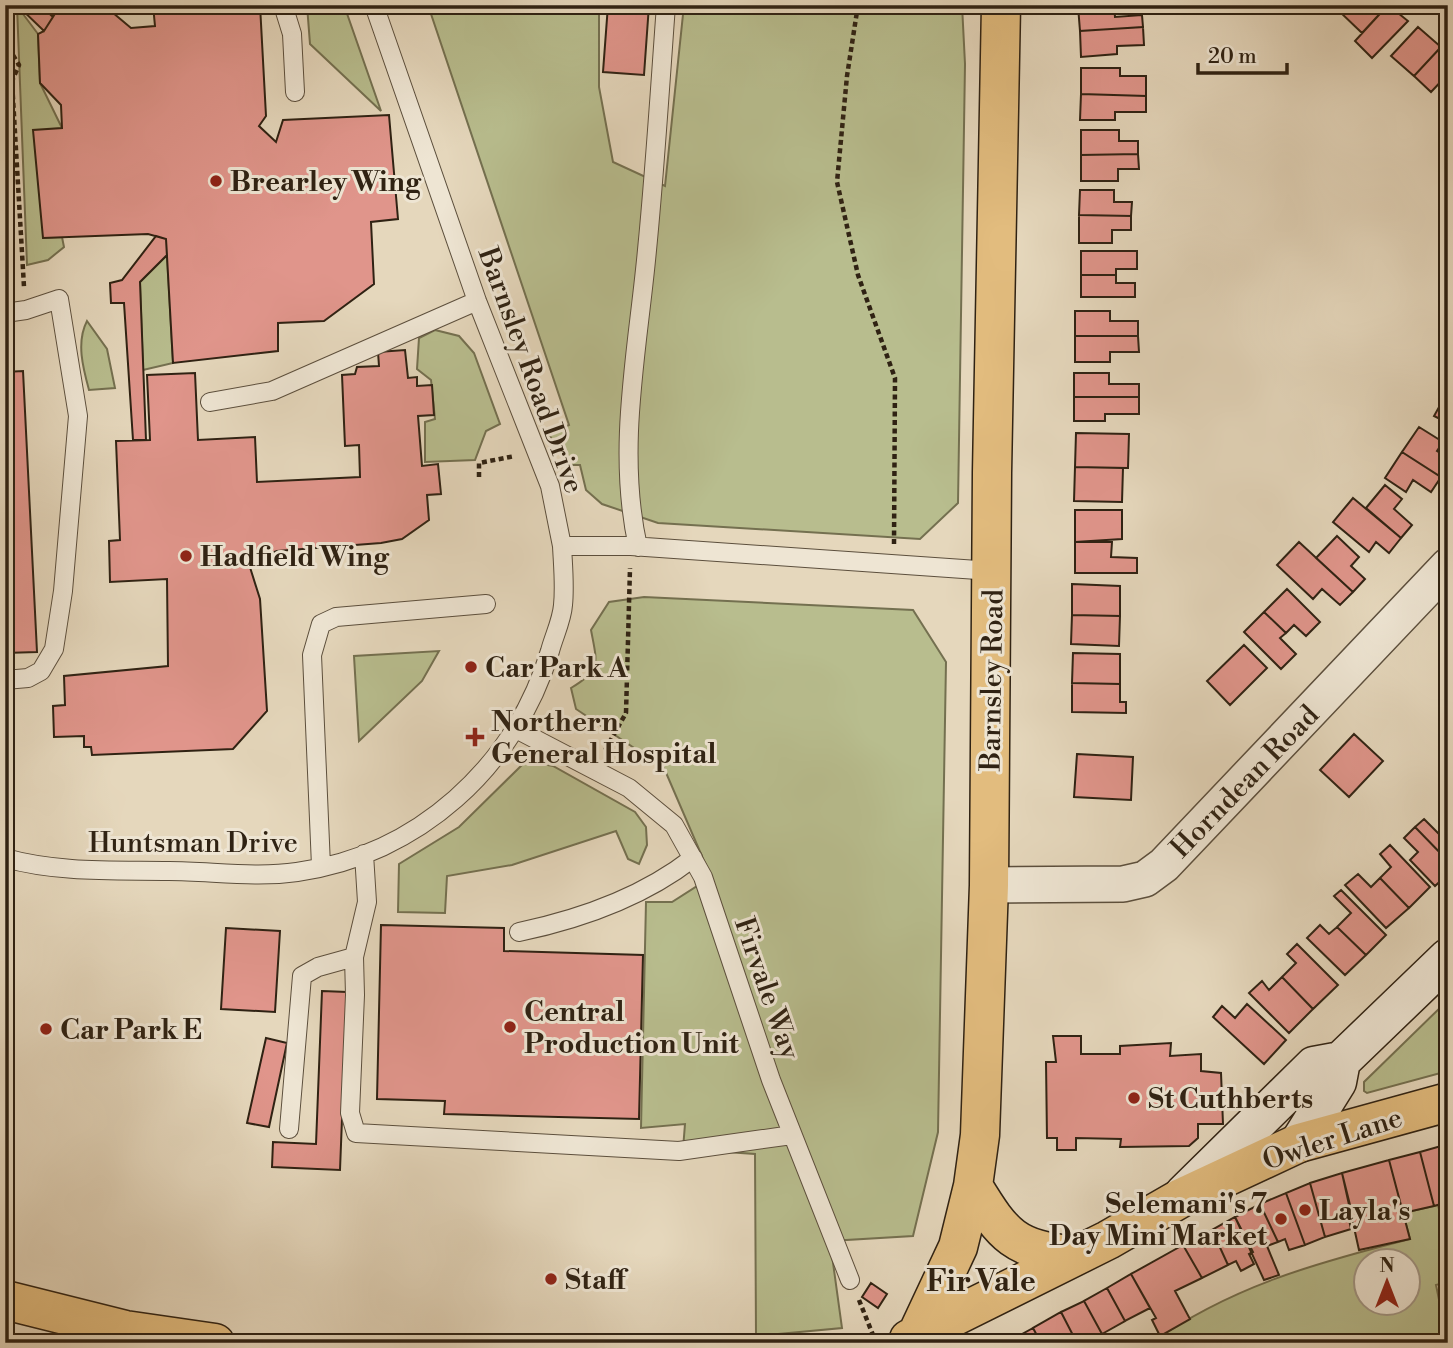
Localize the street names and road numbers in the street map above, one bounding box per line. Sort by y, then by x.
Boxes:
street label: Barnsley Road Drive [470,242,591,498]
street label: Barnsley Road [973,589,1012,772]
street label: Horndean Road [1163,698,1327,866]
street label: Huntsman Drive [88,826,298,861]
street label: Firvale Way [726,913,807,1064]
street label: Owler Lane [1258,1100,1407,1178]

